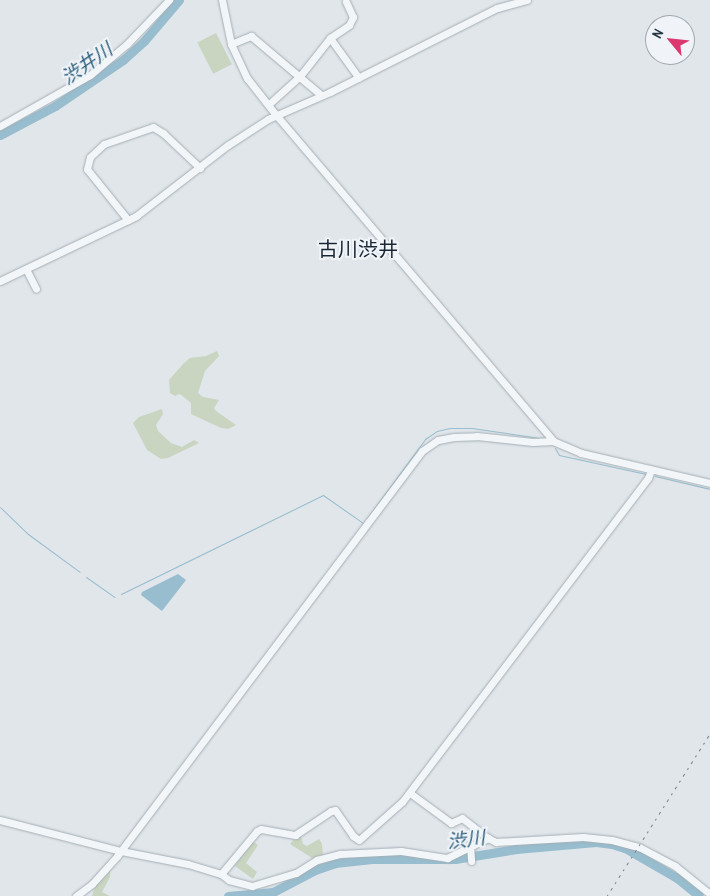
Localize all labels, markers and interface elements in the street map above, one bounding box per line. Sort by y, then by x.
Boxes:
north arrow [645,15,695,65]
text: N [648,26,668,41]
water label: 渋井川 [57,38,117,90]
district label: 古川渋井 [318,236,398,260]
water label: 渋川 [446,826,486,854]

